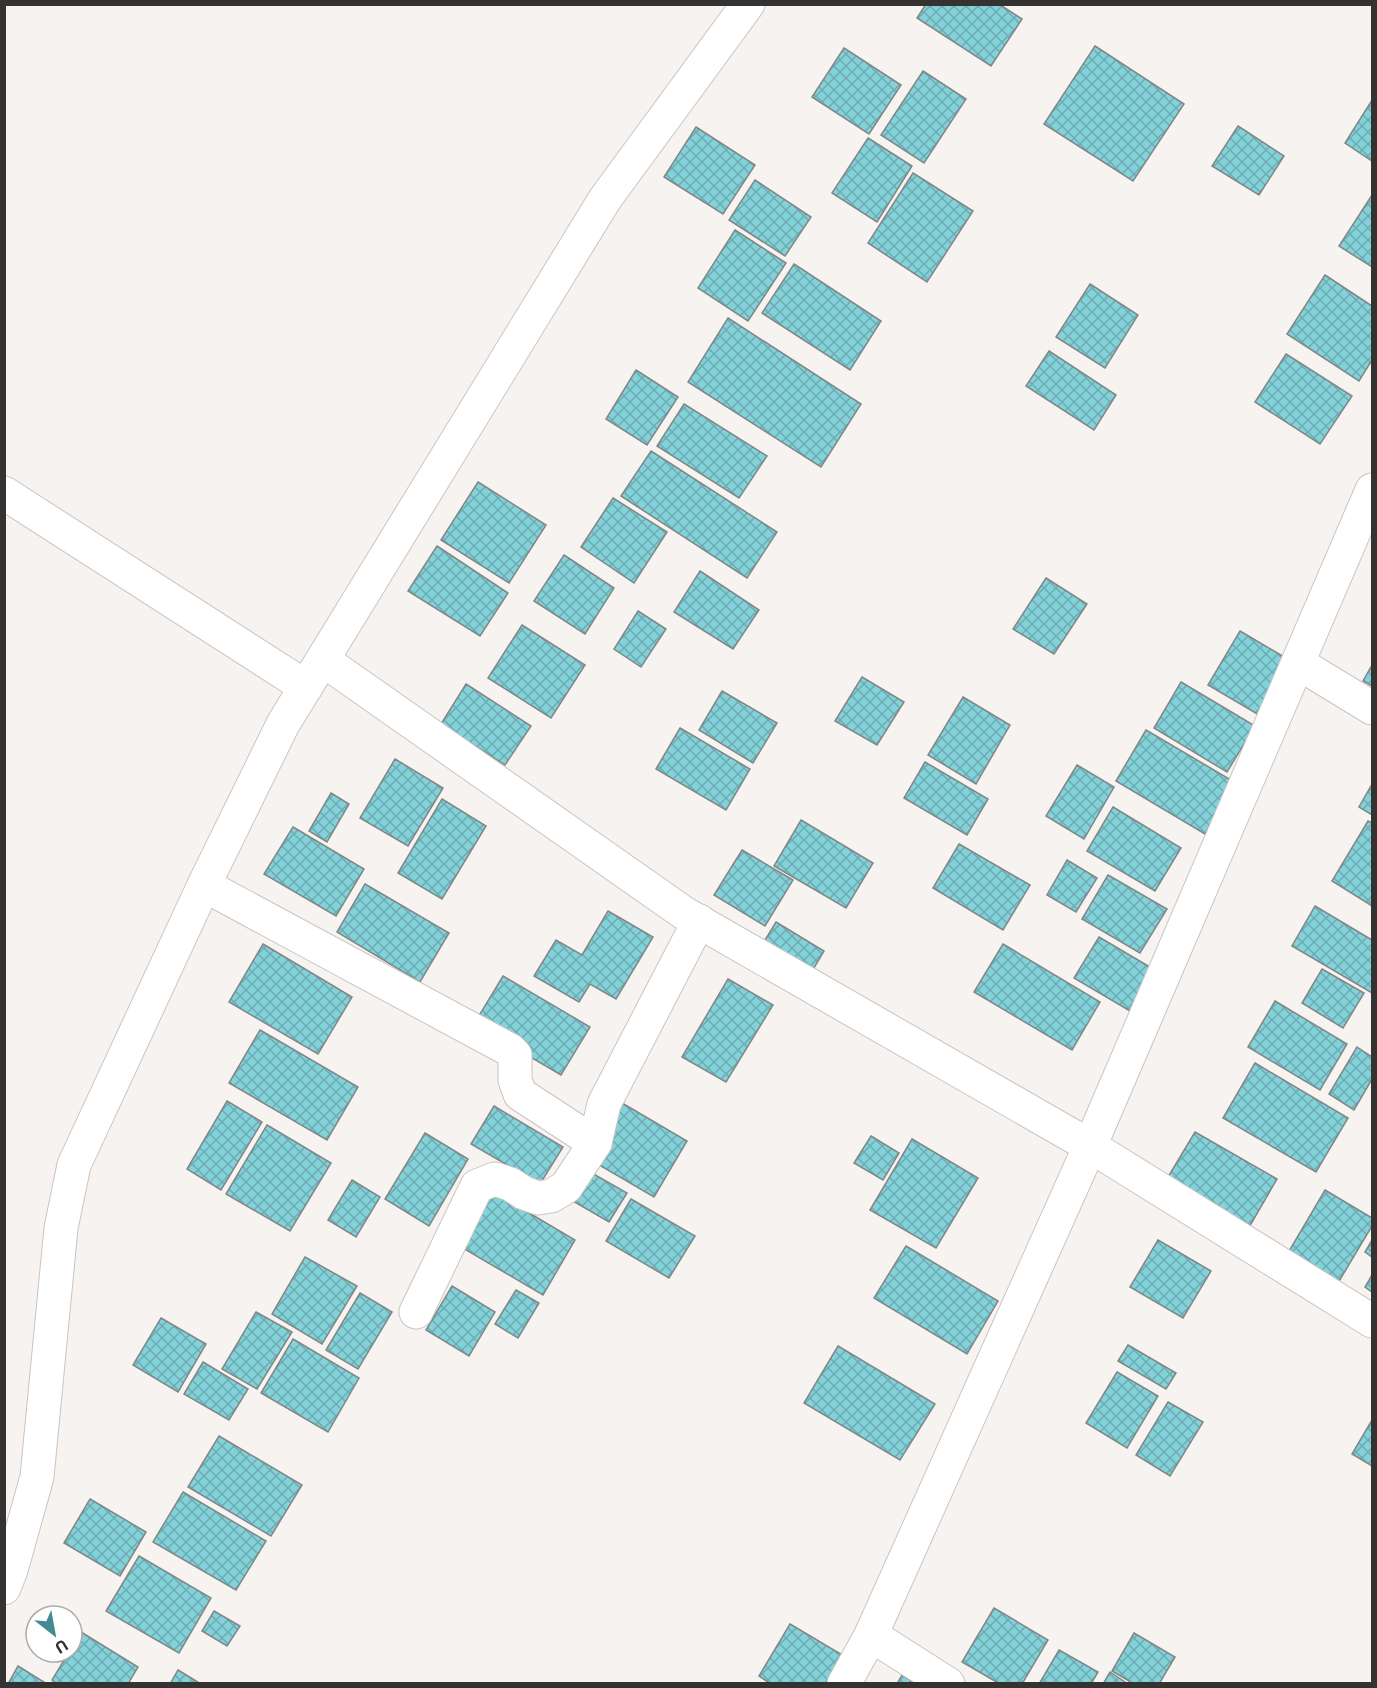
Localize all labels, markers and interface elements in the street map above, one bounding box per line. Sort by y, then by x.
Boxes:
north arrow [24,1604,84,1664]
text: U [51,1634,73,1659]

